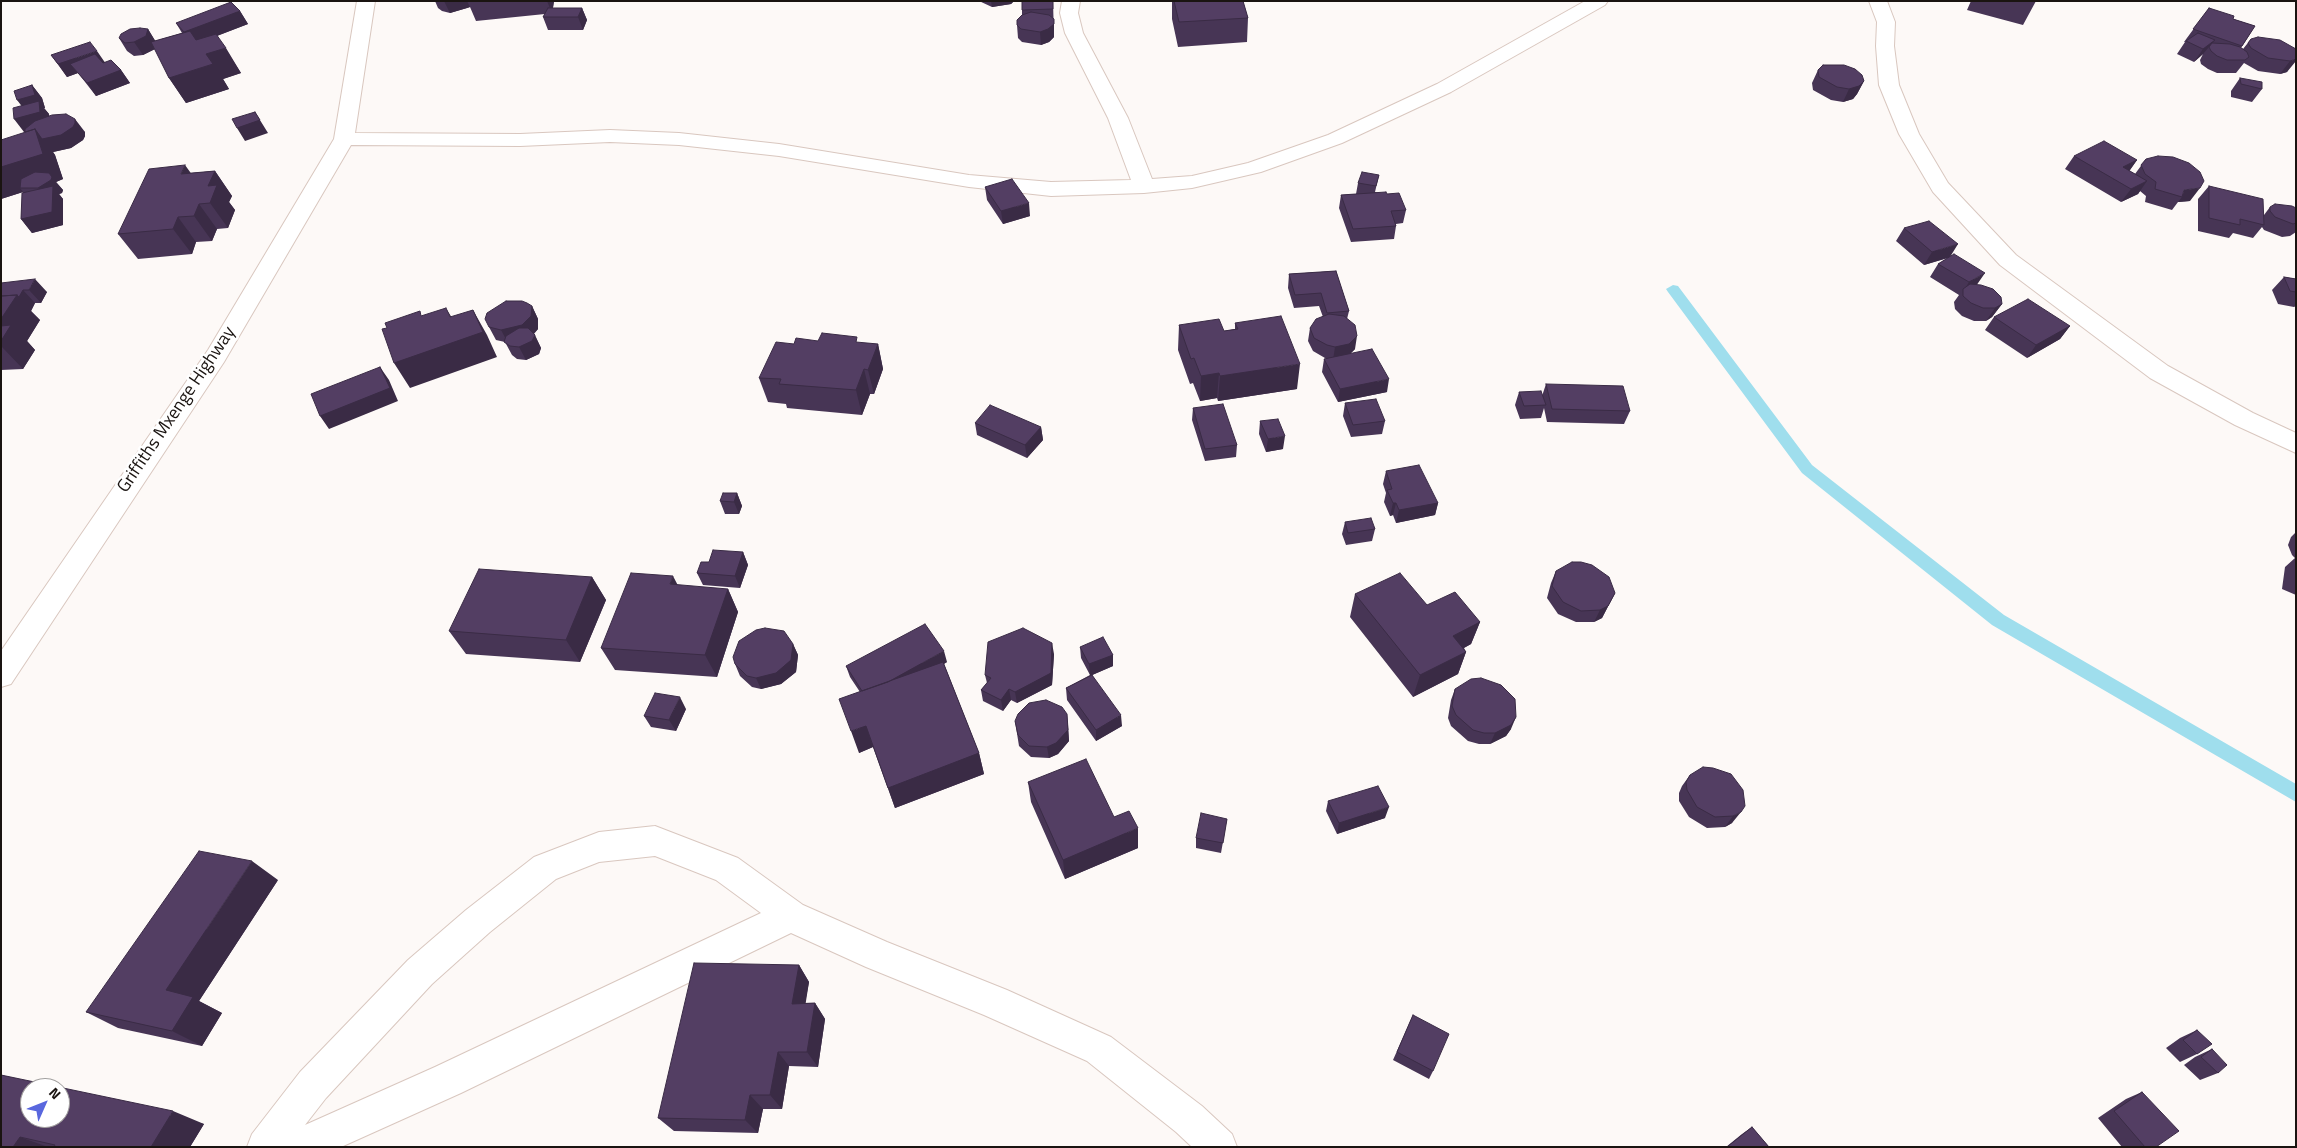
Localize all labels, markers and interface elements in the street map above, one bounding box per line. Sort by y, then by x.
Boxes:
street label: Griffiths Mxenge Highway [113,323,241,497]
north arrow [20,1078,70,1128]
text: N [45,1082,66,1104]

